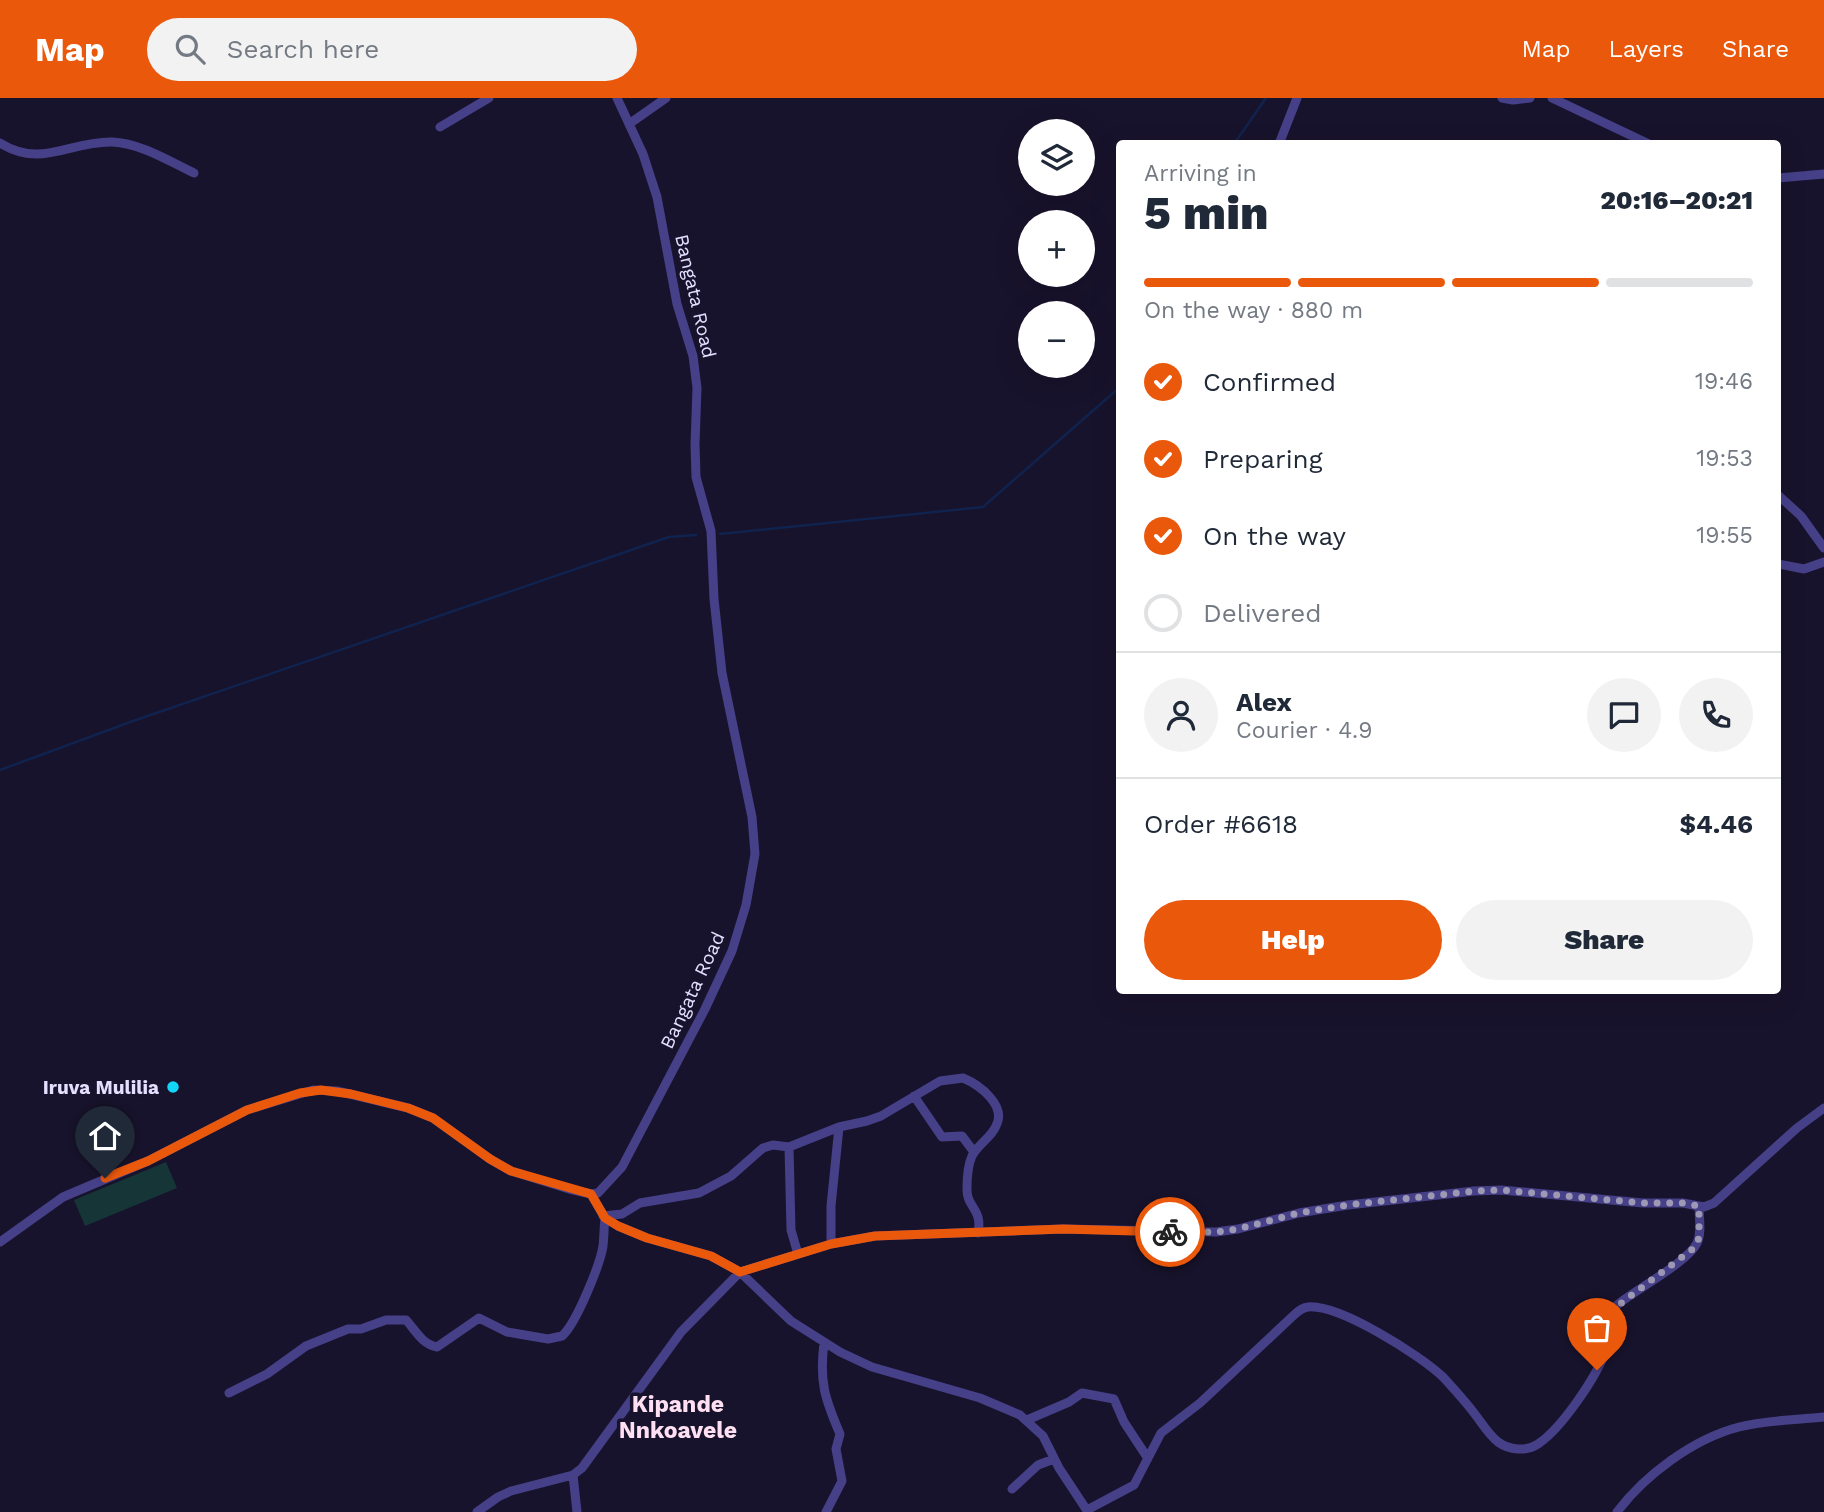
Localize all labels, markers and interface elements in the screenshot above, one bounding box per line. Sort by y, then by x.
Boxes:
search box [147,18,637,81]
text: Map [35,30,105,69]
icon: search [171,30,209,68]
text: Search here [227,34,379,64]
text: Map [1522,35,1570,63]
text: Layers [1608,35,1684,63]
text: Share [1722,35,1789,63]
map controls [1018,119,1095,378]
button: layers [1018,119,1095,196]
text: Arriving in [1144,160,1257,187]
text: 20:16–20:21 [1600,185,1753,215]
text: 5 min [1144,186,1269,240]
button: + [1018,210,1095,287]
street label: Bangata Road [670,232,721,360]
text: On the way · 880 m [1144,297,1363,324]
button: − [1018,301,1095,378]
icon: check [1144,363,1182,401]
text: Confirmed [1203,367,1336,397]
text: 19:46 [1695,368,1753,395]
icon: check [1144,440,1182,478]
text: Preparing [1203,444,1323,474]
text: 19:53 [1696,445,1753,472]
icon: check [1144,517,1182,555]
text: On the way [1203,521,1346,551]
text: 19:55 [1696,522,1753,549]
text: Delivered [1203,598,1322,628]
button: person [1144,678,1218,752]
button: chat [1587,678,1661,752]
button: phone [1679,678,1753,752]
text: Alex [1236,687,1292,717]
text: Courier · 4.9 [1236,717,1372,744]
text: Order #6618 [1144,809,1298,839]
text: $4.46 [1679,809,1753,839]
button: Help [1144,900,1442,980]
button: Share [1456,900,1753,980]
street label: Bangata Road [655,928,730,1052]
place label: Iruva Mulilia [43,1076,159,1099]
marker: Iruva Mulilia [165,1079,181,1095]
pin [75,1106,135,1178]
icon: home [86,1117,124,1155]
courier [1135,1197,1205,1267]
icon: bike [1151,1213,1189,1251]
pin [1567,1298,1627,1370]
icon: bag [1578,1309,1616,1347]
district label: Kipande Nnkoavele [619,1391,737,1444]

